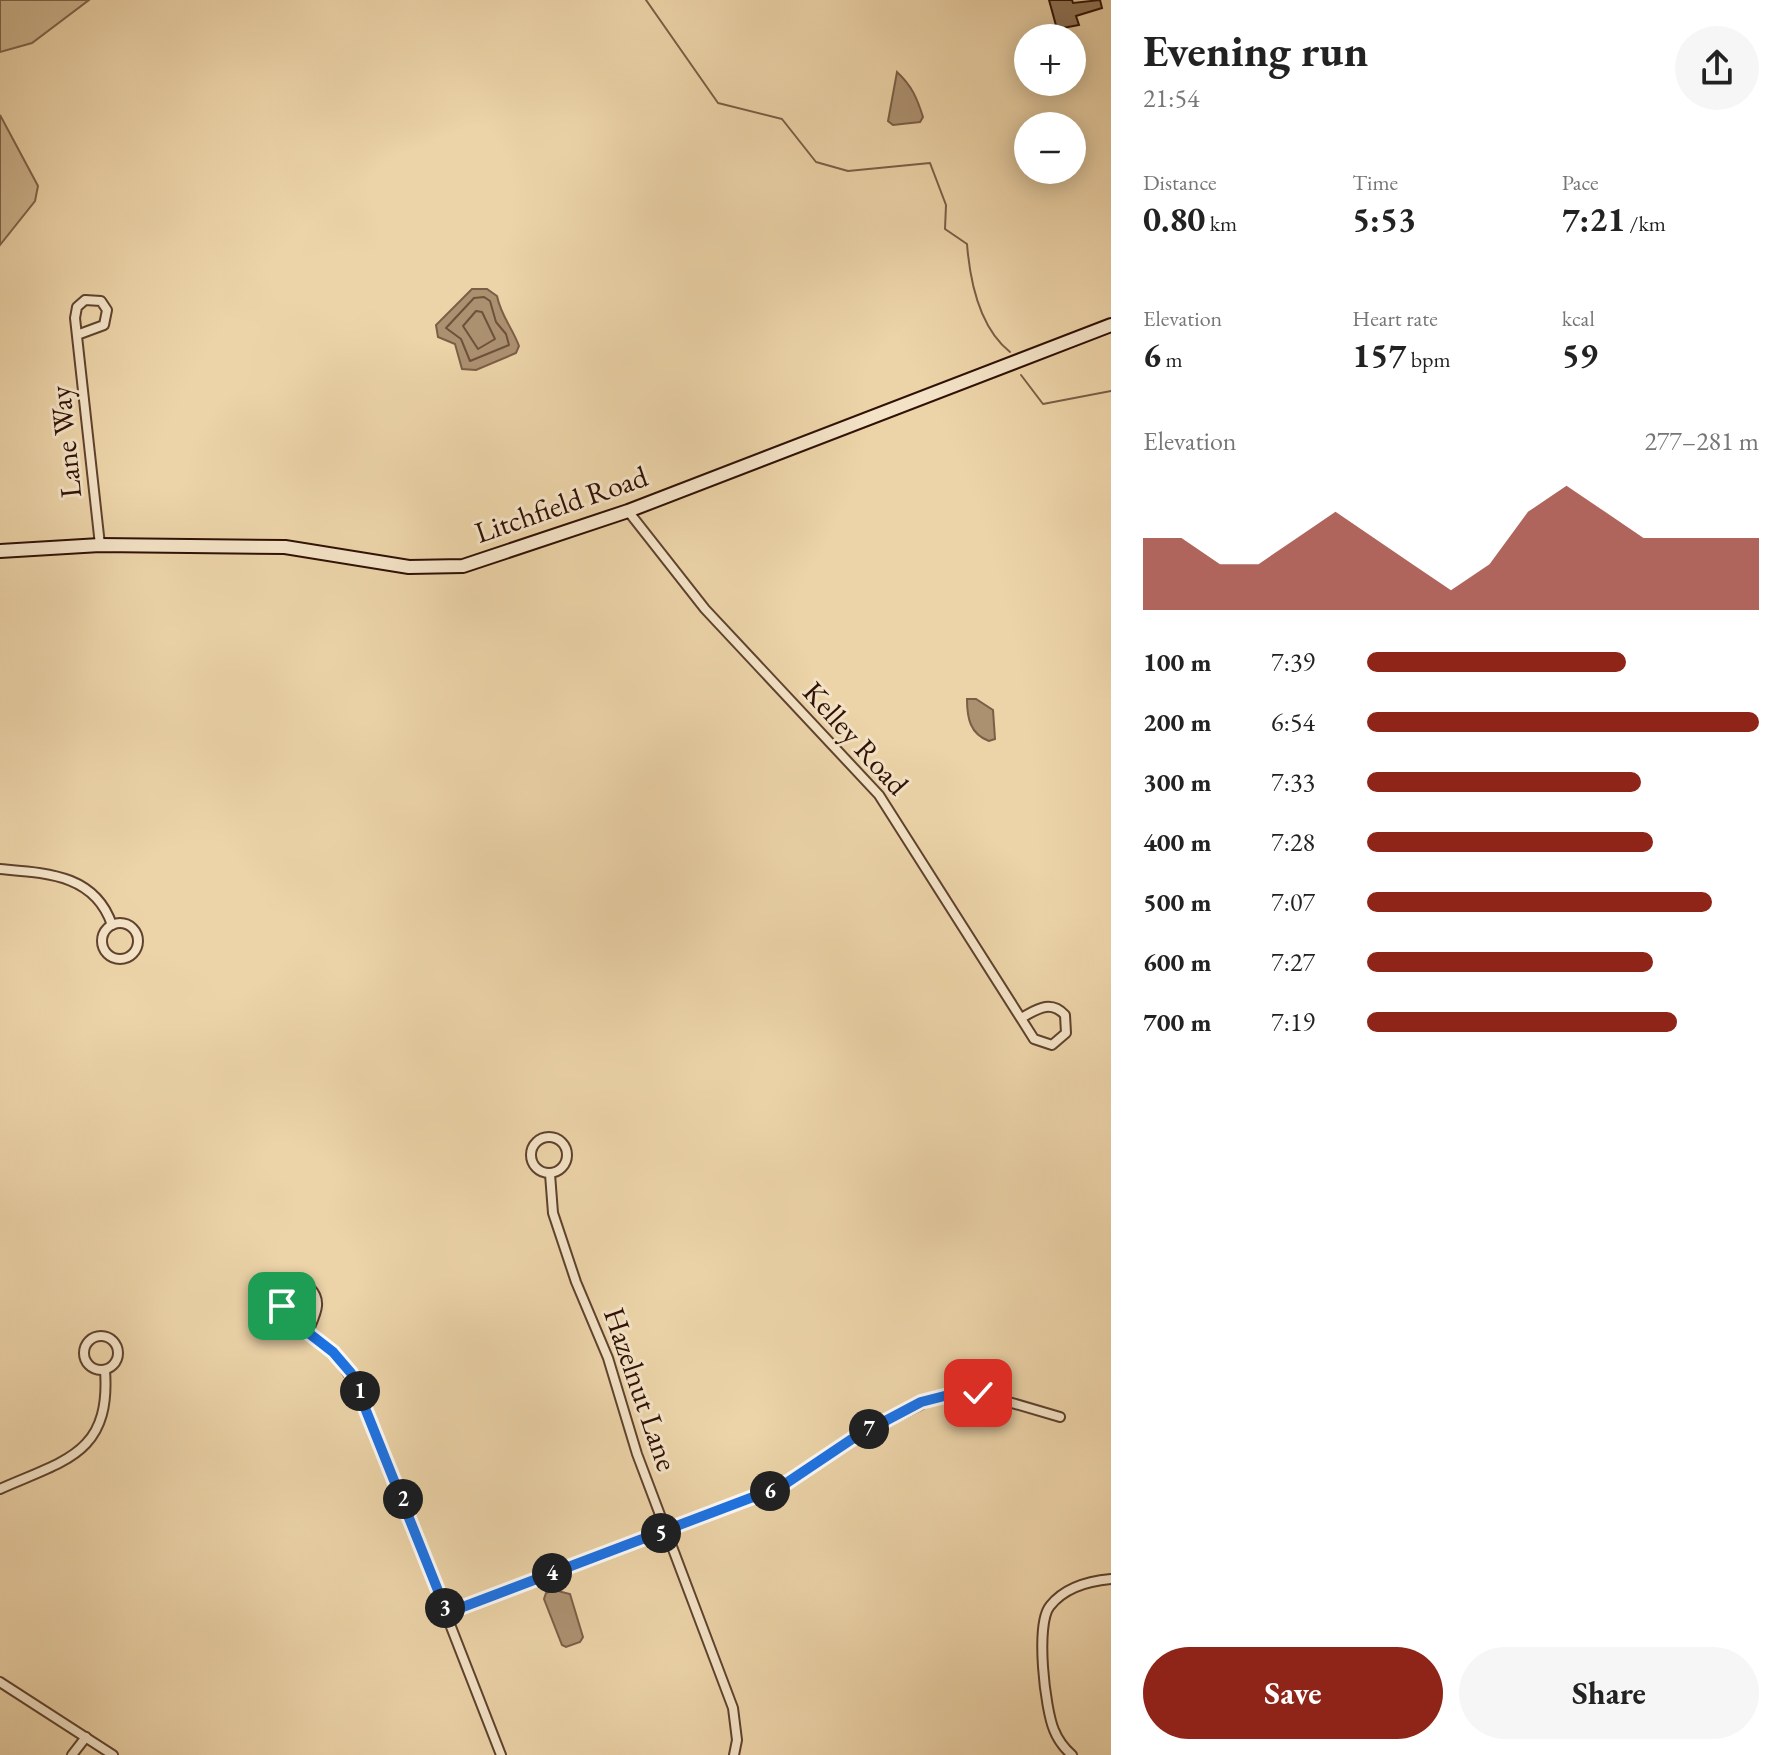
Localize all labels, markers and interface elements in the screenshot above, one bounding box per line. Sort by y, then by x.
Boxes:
text: Evening run [1143,22,1368,79]
map controls [1014,24,1086,184]
button: + [1014,24,1086,96]
button: share [1675,26,1759,110]
text: 21:54 [1143,81,1199,115]
button: − [1014,112,1086,184]
text: Distance [1143,168,1216,197]
text: Time [1352,168,1398,197]
text: Pace [1562,168,1599,197]
text: 0.80 [1143,197,1205,241]
text: 5:53 [1352,197,1416,241]
text: 7:21 [1562,197,1625,241]
text: km [1205,209,1237,238]
text: /km [1625,209,1666,238]
text: Elevation [1143,304,1222,333]
text: Heart rate [1352,304,1438,333]
text: kcal [1562,304,1595,333]
text: 6 [1143,333,1161,377]
text: 157 [1352,333,1406,377]
text: 59 [1562,333,1598,377]
text: m [1161,345,1183,374]
text: bpm [1406,345,1451,374]
street label: Lane Way [40,383,90,500]
text: Elevation [1143,424,1237,458]
text: 277–281 m [1644,424,1759,458]
street label: Litchfield Road [469,456,653,552]
text: 100 m [1143,645,1211,679]
text: 7:39 [1271,645,1315,679]
street label: Kelley Road [795,673,918,804]
text: 200 m [1143,705,1211,739]
text: 6:54 [1271,705,1315,739]
text: 300 m [1143,765,1211,799]
text: 7:33 [1271,765,1315,799]
text: 400 m [1143,825,1211,859]
text: 7:28 [1271,825,1315,859]
text: 500 m [1143,885,1211,919]
text: 7:07 [1271,885,1315,919]
text: 600 m [1143,945,1211,979]
text: 7:27 [1271,945,1315,979]
text: 700 m [1143,1005,1211,1039]
text: 7:19 [1271,1005,1315,1039]
pin [248,1272,316,1340]
icon: arrive [260,1284,304,1328]
street label: Hazelnut Lane [595,1302,687,1476]
pin [944,1359,1012,1427]
pin: 1 [340,1371,380,1411]
icon: check [956,1371,1000,1415]
text: 1 [354,1376,366,1405]
pin: 7 [849,1409,889,1449]
text: 7 [863,1414,875,1443]
pin: 6 [750,1471,790,1511]
text: 6 [764,1476,776,1505]
pin: 2 [383,1479,423,1519]
text: 2 [397,1484,409,1513]
pin: 5 [641,1513,681,1553]
text: 5 [655,1518,667,1547]
pin: 4 [532,1553,572,1593]
text: 4 [546,1558,558,1587]
pin: 3 [425,1588,465,1628]
text: 3 [439,1593,451,1622]
button: Save [1143,1647,1443,1739]
button: Share [1459,1647,1759,1739]

